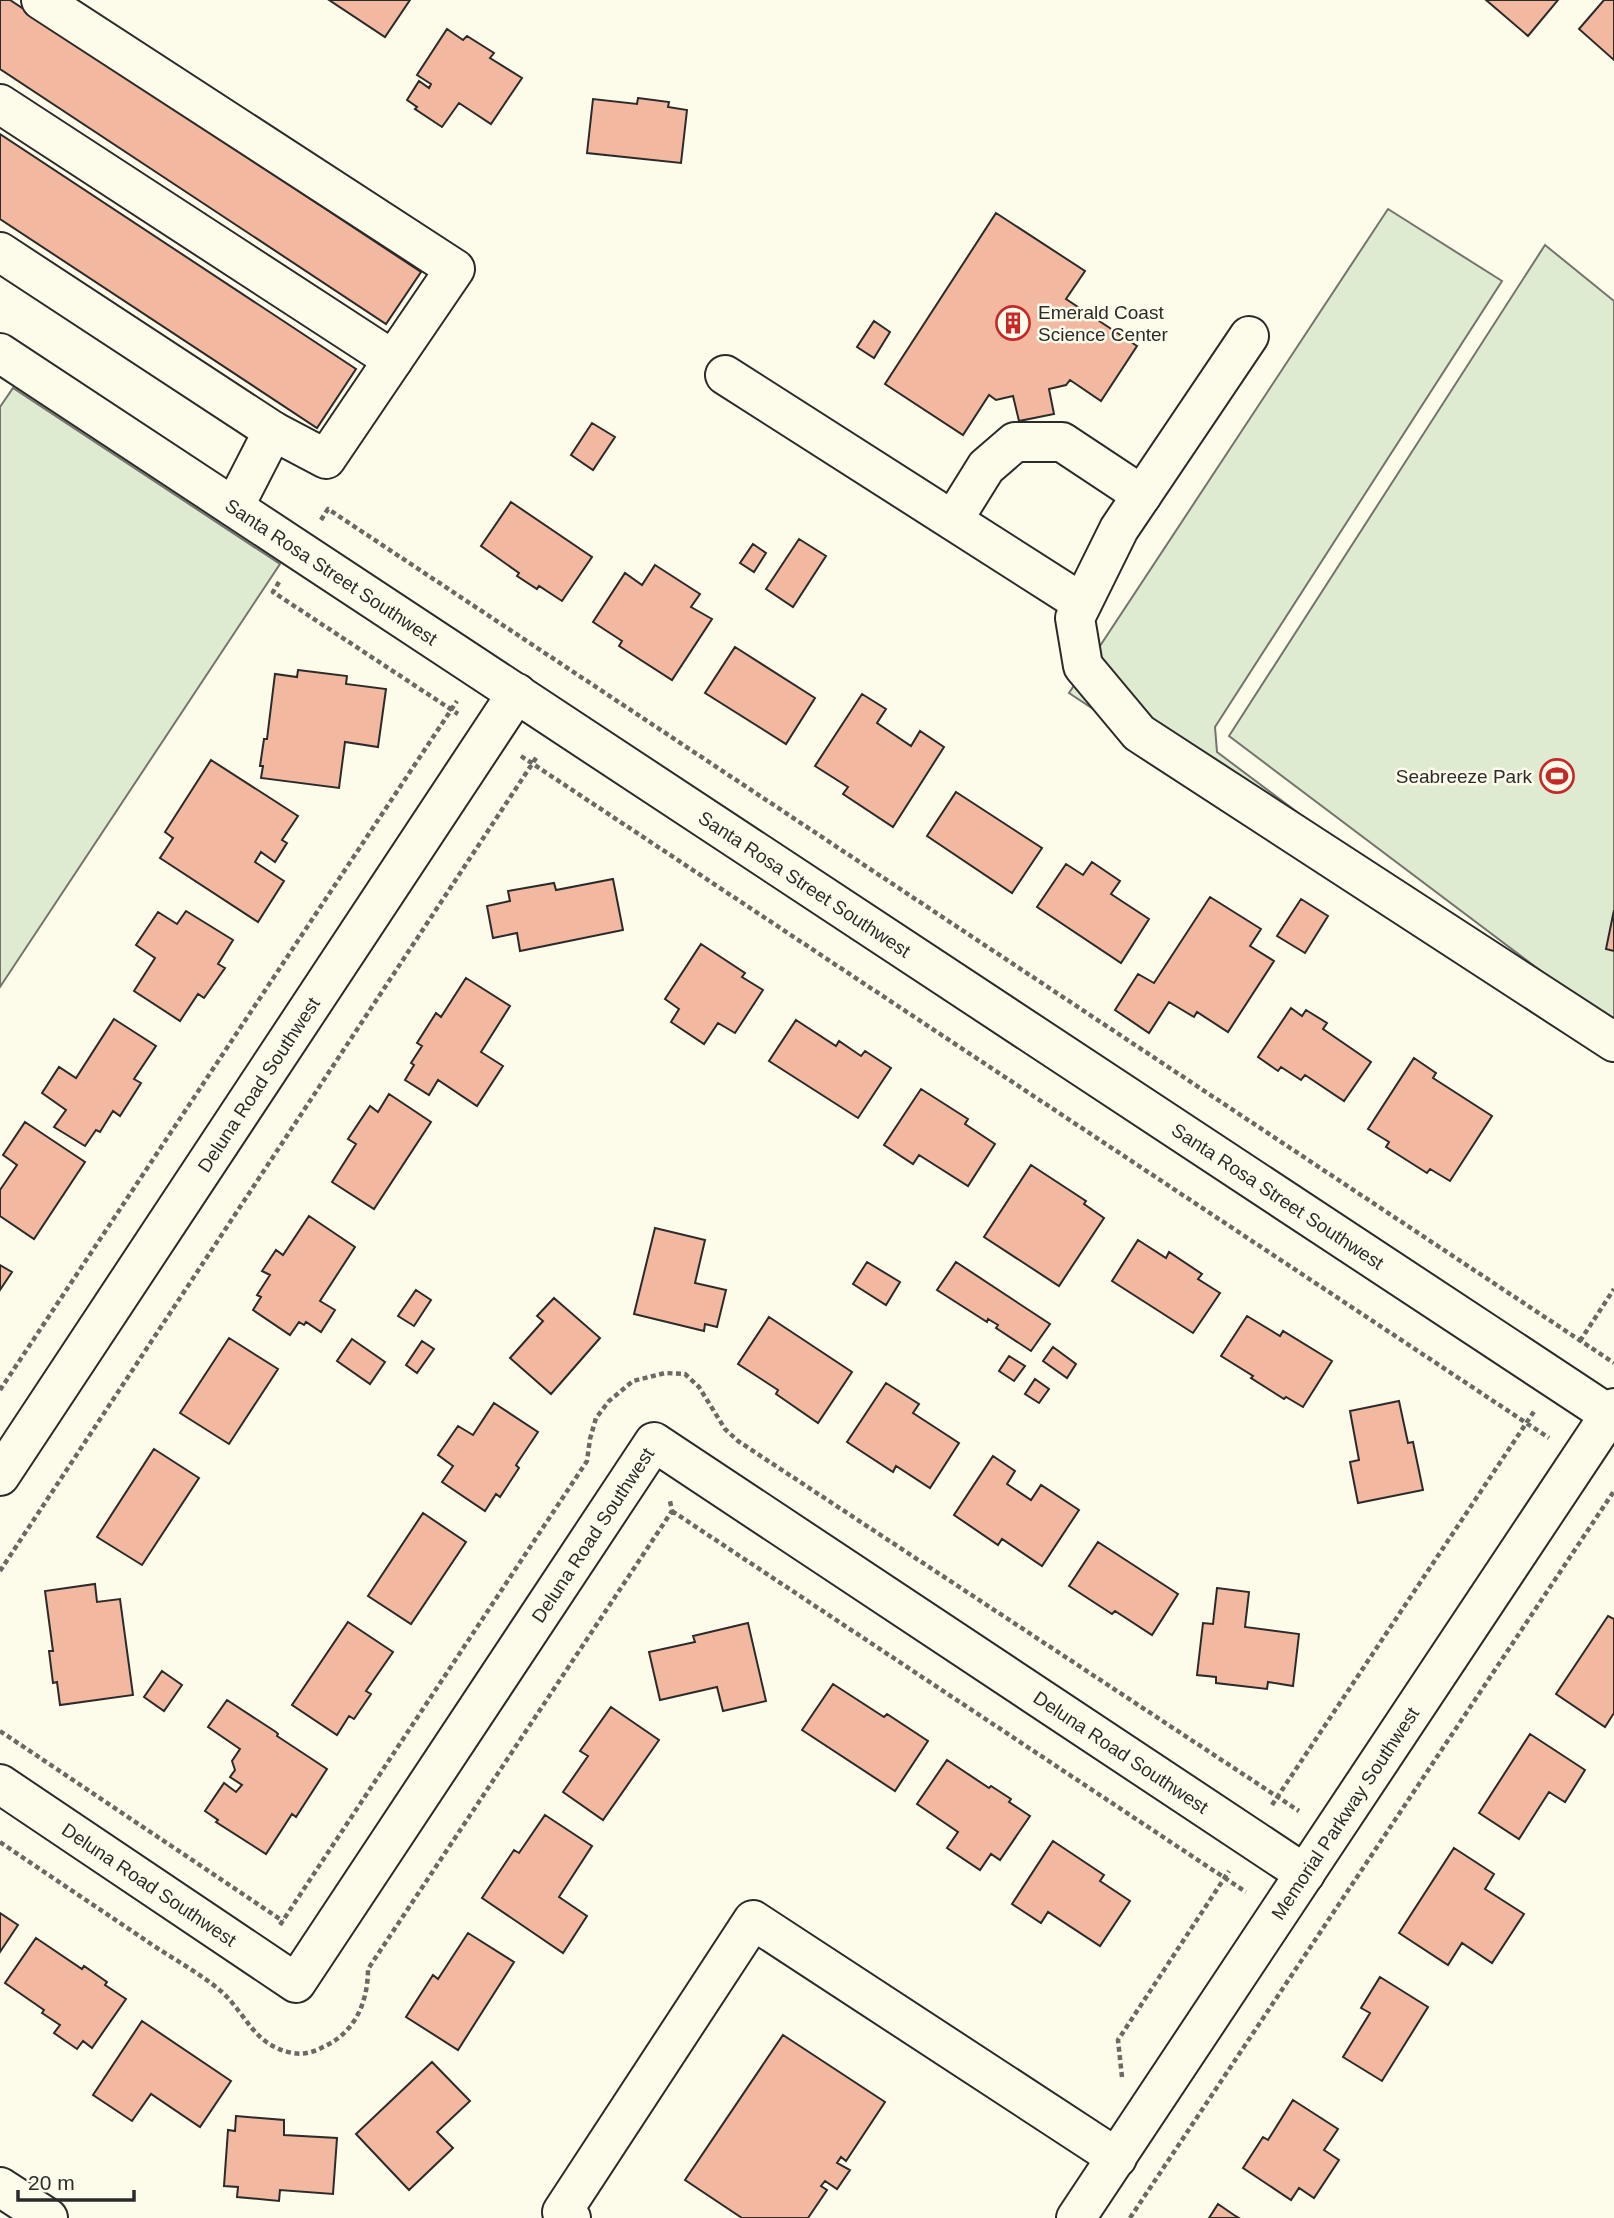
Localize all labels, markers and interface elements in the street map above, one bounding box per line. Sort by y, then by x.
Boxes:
place label: Emerald Coast Science Center [1038,302,1169,345]
building icon: Emerald Coast Science Center [994,304,1032,342]
street label: Santa Rosa Street Southwest [221,494,442,649]
sports icon: Seabreeze Park [1538,757,1576,795]
place label: Seabreeze Park [1396,766,1532,787]
street label: Santa Rosa Street Southwest [695,806,915,962]
street label: Deluna Road Southwest [193,993,324,1176]
street label: Santa Rosa Street Southwest [1168,1119,1389,1274]
street label: Deluna Road Southwest [527,1443,658,1626]
street label: Deluna Road Southwest [1030,1687,1213,1818]
street label: Memorial Parkway Southwest [1267,1702,1423,1923]
street label: Deluna Road Southwest [58,1818,241,1951]
scale bar [18,2158,133,2202]
text: 20 m [28,2171,75,2194]

